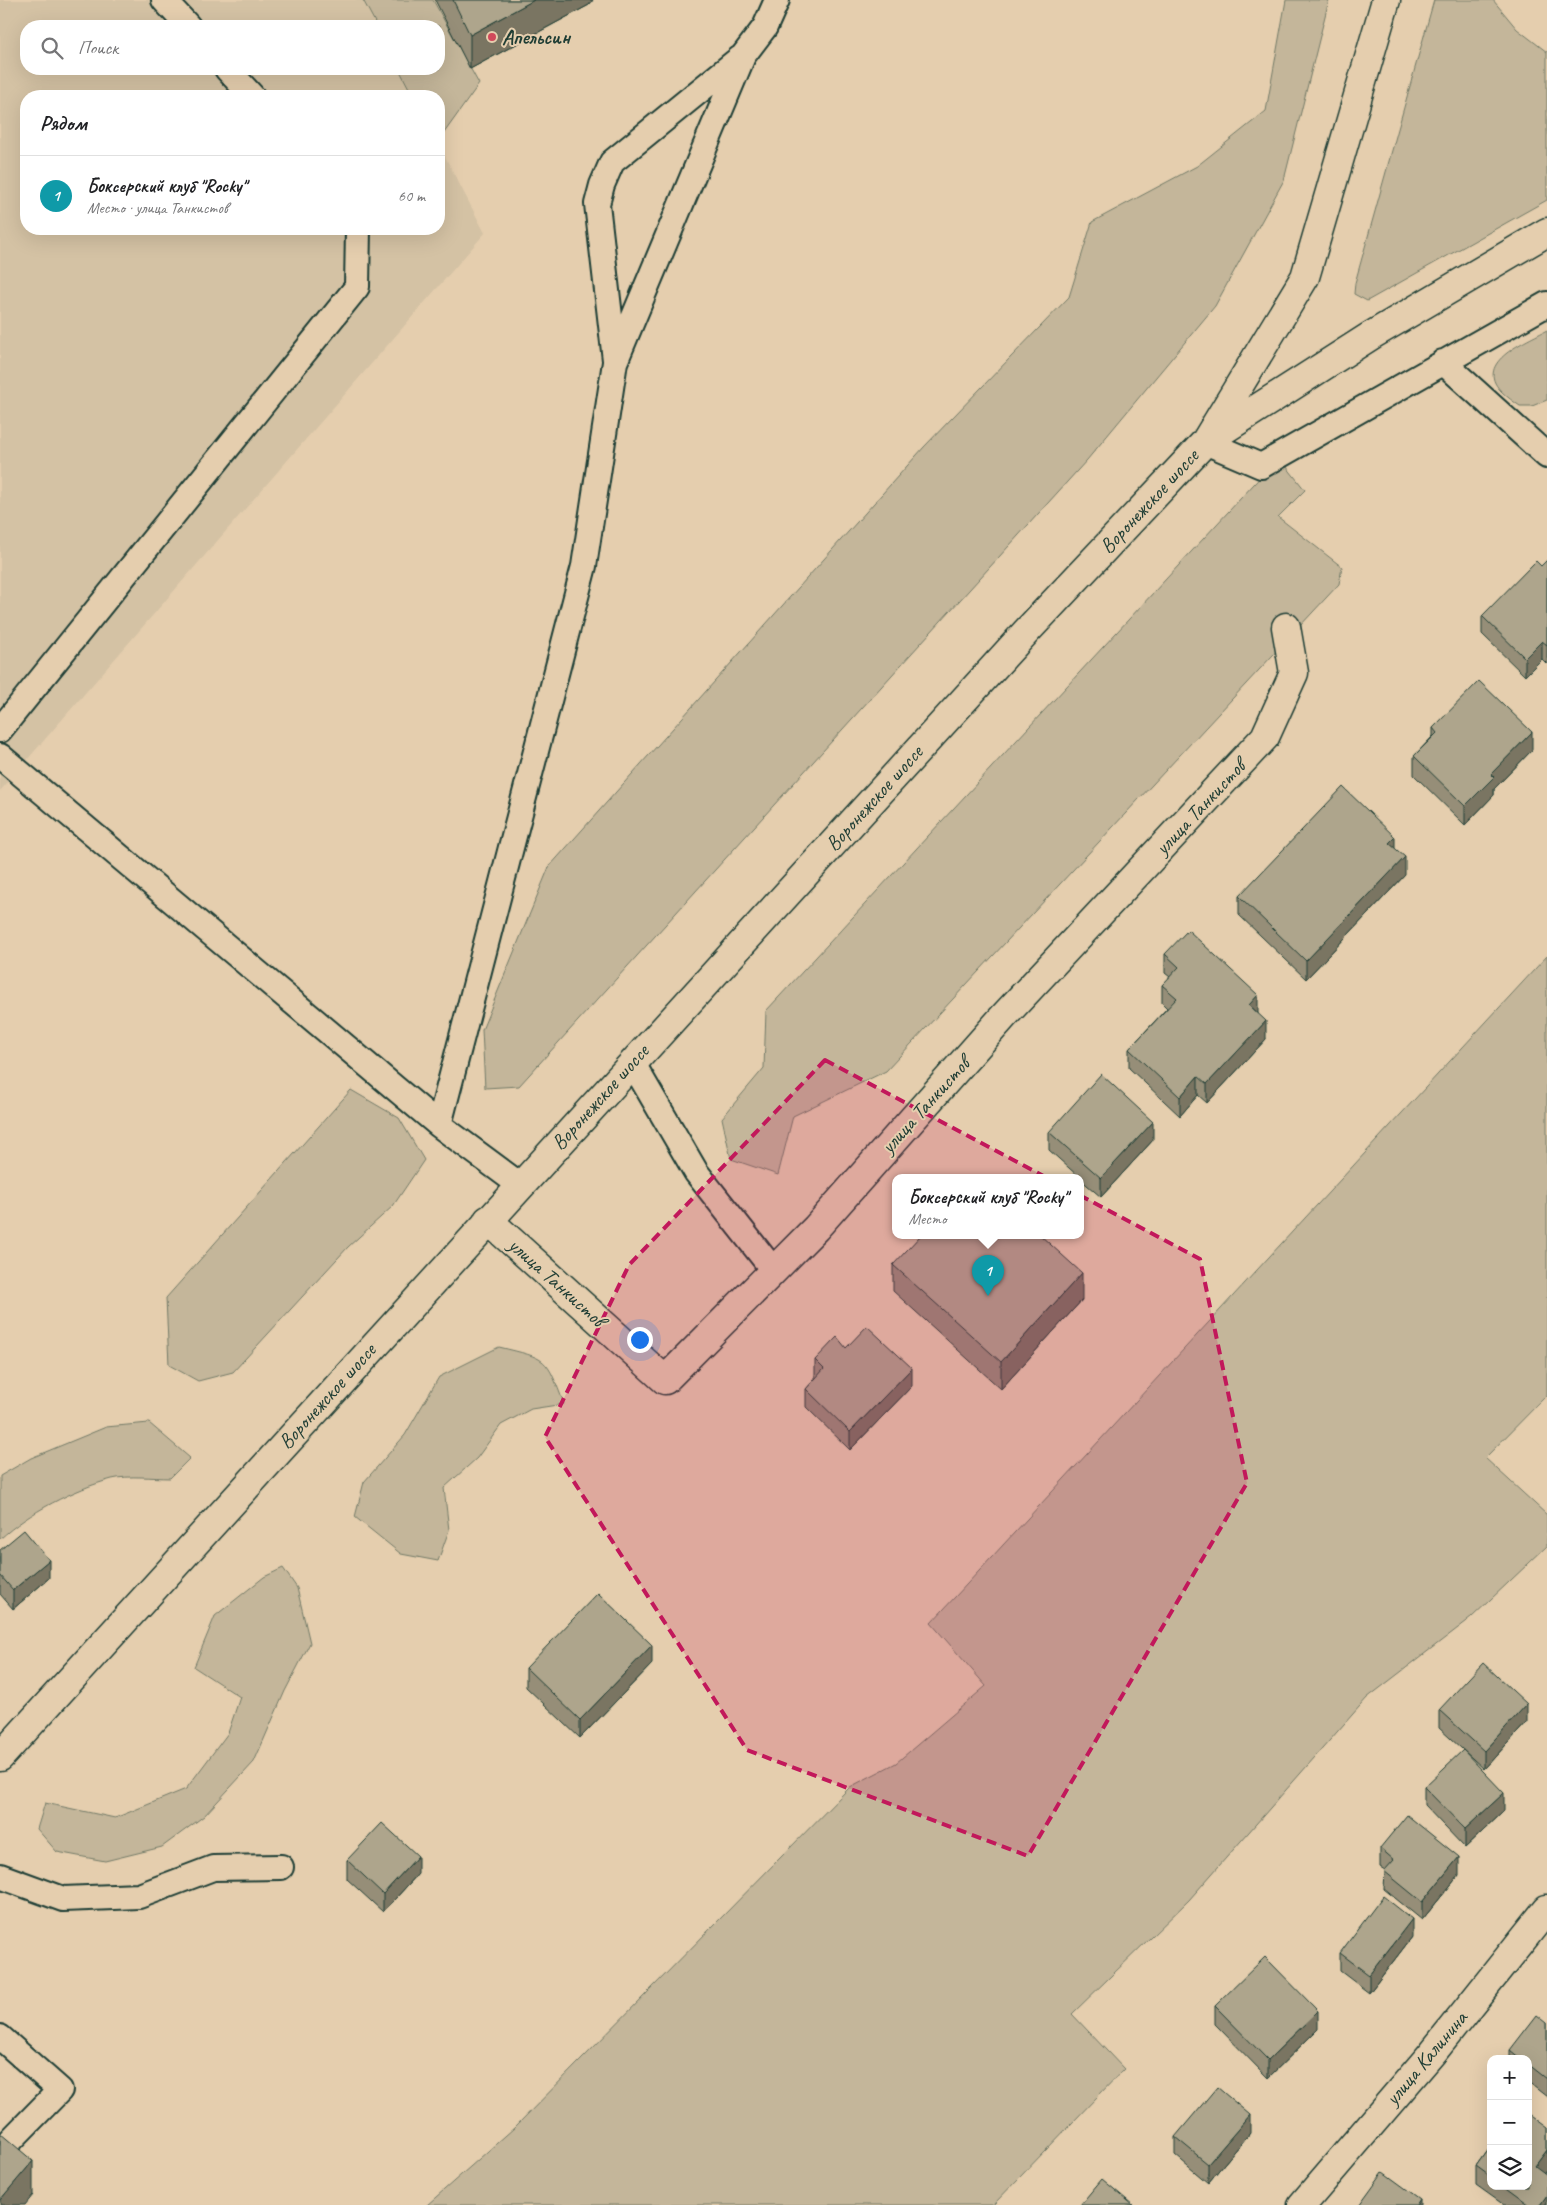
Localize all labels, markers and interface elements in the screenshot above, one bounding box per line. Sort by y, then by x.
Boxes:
search box [20,20,445,75]
place label: Апельсин [502,24,572,50]
marker: Апельсин [486,31,498,43]
icon: search [38,34,66,62]
text: Поиск [78,36,118,60]
text: Рядом [40,110,87,136]
text: Боксерский клуб "Rocky" [87,174,246,198]
text: 1 [52,186,60,206]
text: 60 m [398,186,425,206]
text: Место · улица Танкистов [87,198,228,218]
street label: Воронежское шоссе [1094,442,1206,559]
street label: Воронежское шоссе [820,738,930,856]
street label: улица Танкистов [1148,750,1254,862]
street label: Воронежское шоссе [546,1037,656,1155]
street label: улица Танкистов [874,1048,978,1160]
popup [892,1174,1084,1239]
text: Боксерский клуб "Rocky" [908,1185,1068,1209]
text: Место [908,1209,946,1229]
street label: улица Танкистов [502,1231,614,1335]
pin: 1 [972,1255,1004,1296]
your location [627,1327,653,1353]
street label: Воронежское шоссе [273,1336,383,1454]
street label: улица Калинина [1378,2004,1474,2112]
map controls [1487,2055,1532,2190]
button: + [1487,2055,1532,2100]
button: − [1487,2100,1532,2145]
button: layers [1487,2145,1532,2190]

